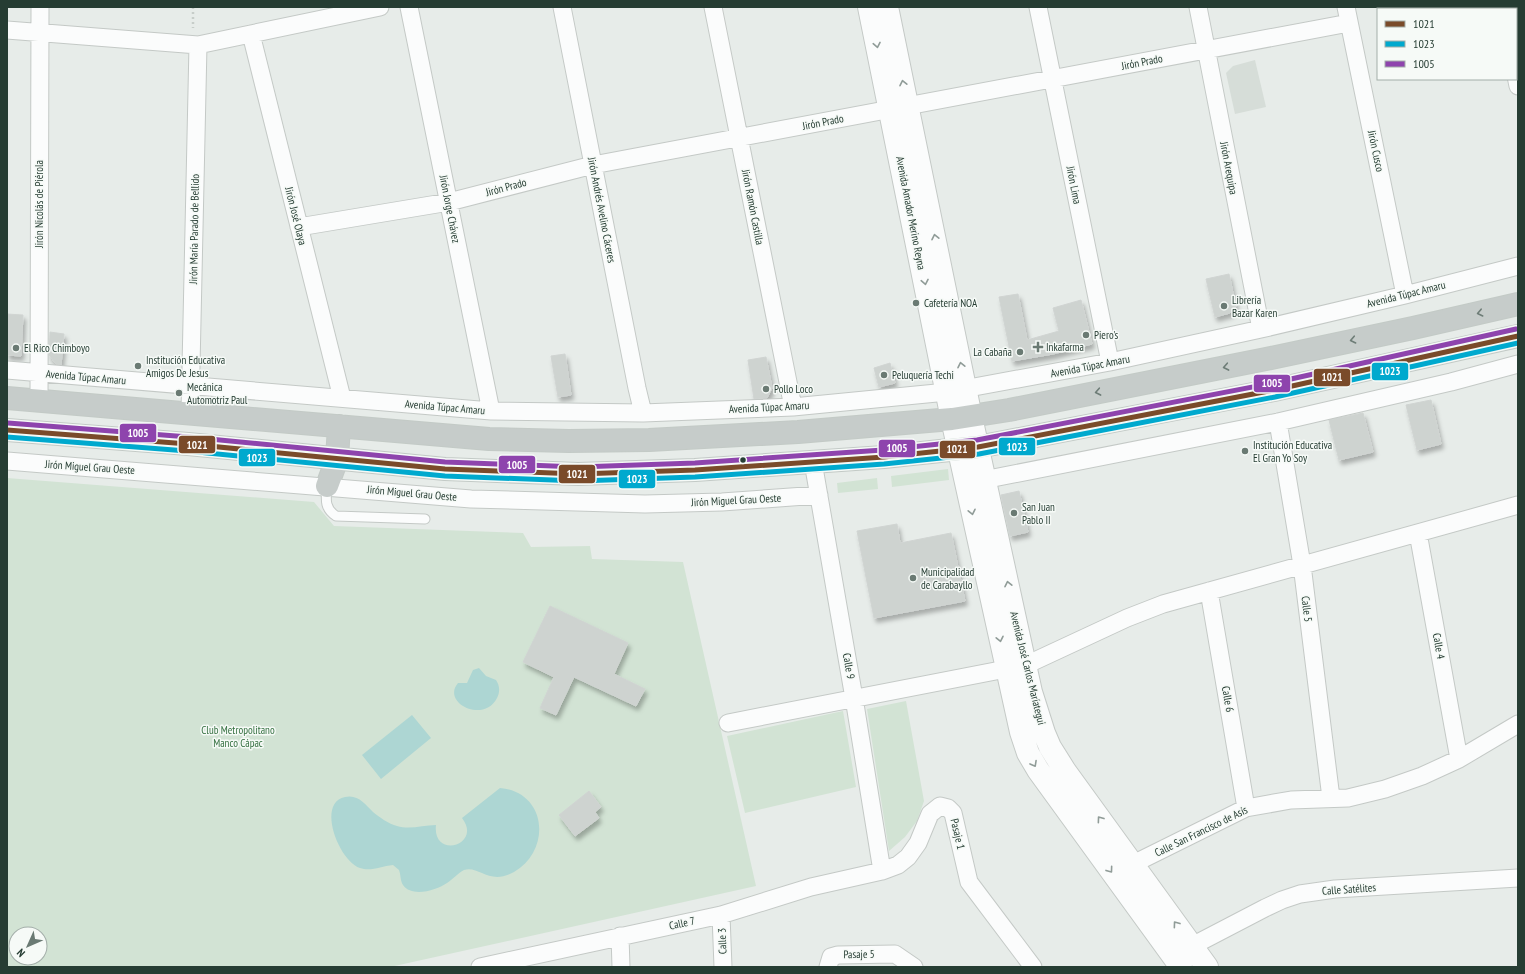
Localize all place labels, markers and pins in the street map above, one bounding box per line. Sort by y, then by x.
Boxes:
place label: Librería Bazar Karen [1232,293,1277,320]
place label: Cafetería NOA [924,296,978,310]
marker: Cafetería NOA [911,298,921,308]
marker: Librería Bazar Karen [1219,301,1229,311]
place label: Piero's [1094,328,1119,342]
marker: Piero's [1081,330,1091,340]
place label: Inkafarma [1046,340,1084,354]
place label: El Rico Chimboyo [24,341,90,355]
marker: Inkafarma [1033,342,1043,352]
marker: El Rico Chimboyo [11,343,21,353]
place label: La Cabaña [973,345,1012,359]
marker: La Cabaña [1015,347,1025,357]
place label: Institución Educativa Amigos De Jesus [146,353,225,380]
marker: Institución Educativa Amigos De Jesus [133,361,143,371]
place label: Peluquería Techi [892,368,954,382]
marker: Peluquería Techi [879,370,889,380]
place label: Mecánica Automotriz Paul [187,380,248,407]
place label: Pollo Loco [774,382,813,396]
marker: Pollo Loco [761,384,771,394]
marker: Mecánica Automotriz Paul [174,388,184,398]
place label: Institución Educativa El Gran Yo Soy [1253,438,1332,465]
marker: Institución Educativa El Gran Yo Soy [1240,446,1250,456]
unlabelled marker [738,455,748,465]
place label: San Juan Pablo II [1022,500,1055,527]
marker: San Juan Pablo II [1009,508,1019,518]
place label: Municipalidad de Carabayllo [921,565,975,592]
marker: Municipalidad de Carabayllo [908,573,918,583]

